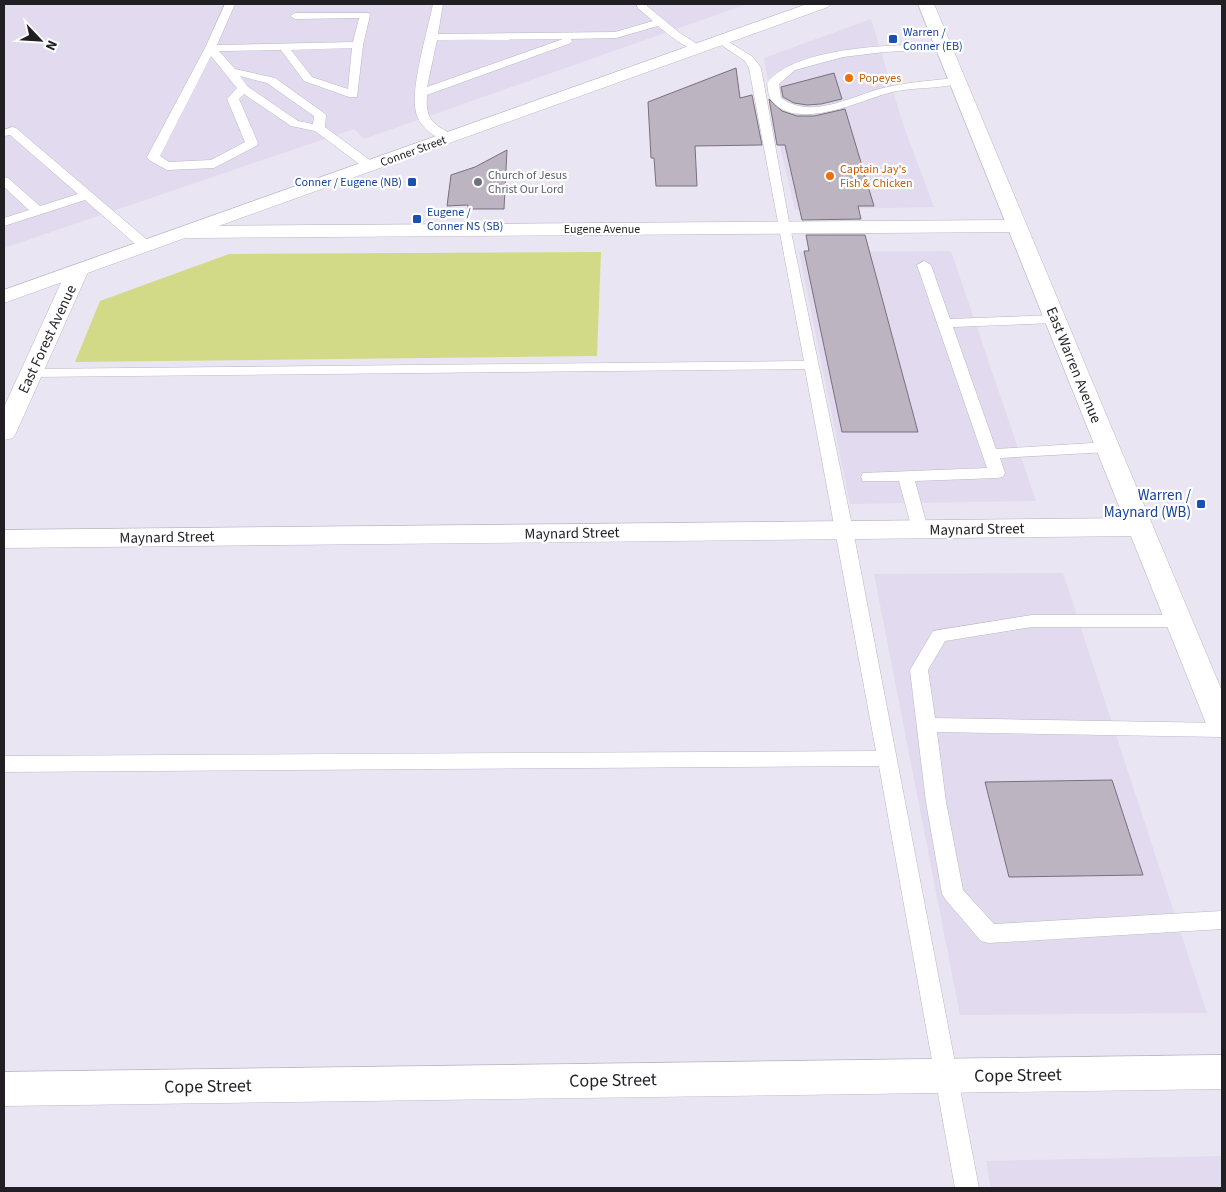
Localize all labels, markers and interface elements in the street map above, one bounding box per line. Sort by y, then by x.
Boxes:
north arrow [15,15,65,65]
place label: Warren / Conner (EB) [903,24,963,55]
marker: Warren / Conner (EB) [887,33,899,45]
text: N [40,37,62,54]
place label: Popeyes [859,70,901,87]
marker: Popeyes [843,72,855,84]
street label: Conner Street [378,132,449,171]
place label: Captain Jay's Fish & Chicken [840,161,913,192]
place label: Church of Jesus Christ Our Lord [488,167,567,198]
marker: Captain Jay's Fish & Chicken [824,170,836,182]
place label: Conner / Eugene (NB) [295,174,402,191]
marker: Conner / Eugene (NB) [406,176,418,188]
marker: Church of Jesus Christ Our Lord [472,176,484,188]
place label: Eugene / Conner NS (SB) [427,204,503,235]
marker: Eugene / Conner NS (SB) [411,213,423,225]
street label: Eugene Avenue [564,221,640,238]
street label: East Forest Avenue [13,281,82,397]
street label: East Warren Avenue [1041,304,1106,426]
place label: Warren / Maynard (WB) [1104,485,1192,523]
marker: Warren / Maynard (WB) [1195,498,1207,510]
street label: Maynard Street [929,518,1025,541]
street label: Maynard Street [524,522,620,545]
street label: Maynard Street [119,526,215,549]
street label: Cope Street [974,1062,1062,1089]
street label: Cope Street [569,1067,657,1094]
street label: Cope Street [164,1073,252,1100]

